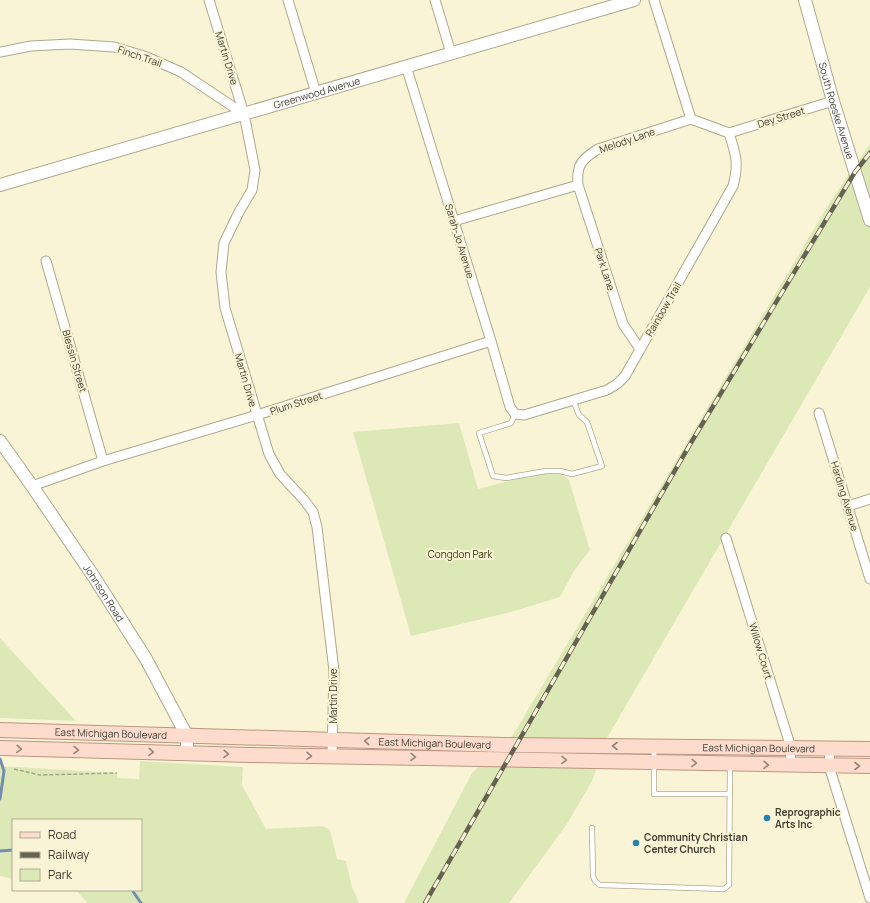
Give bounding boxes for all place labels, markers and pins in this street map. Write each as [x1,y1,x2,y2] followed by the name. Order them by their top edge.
[775,805,841,831] place label: Reprographic Arts Inc
[762,813,772,823] marker: Reprographic Arts Inc
[644,830,748,856] place label: Community Christian Center Church
[631,838,641,848] marker: Community Christian Center Church

